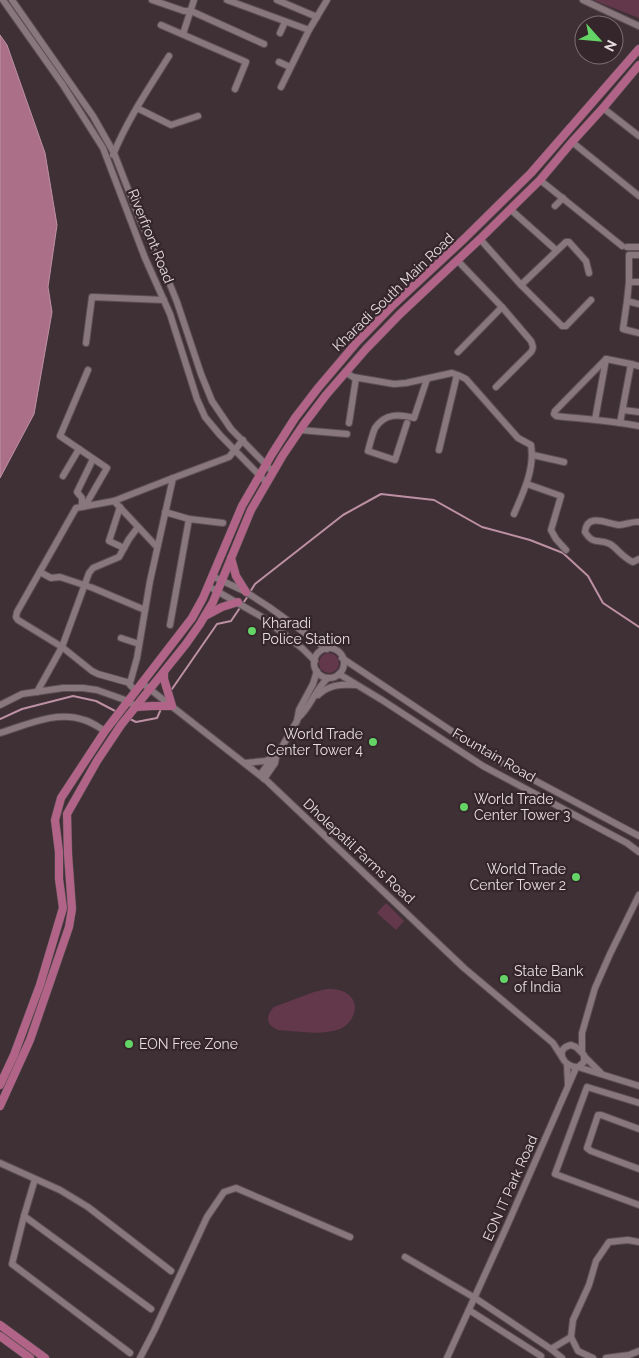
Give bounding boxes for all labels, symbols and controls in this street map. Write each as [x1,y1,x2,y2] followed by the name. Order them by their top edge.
[574,15,624,65] north arrow
[601,38,620,54] text: N
[125,187,177,285] street label: Riverfront Road
[329,230,457,354] street label: Kharadi South Main Road
[262,615,350,647] place label: Kharadi Police Station
[246,625,258,637] marker: Kharadi Police Station
[450,725,538,785] street label: Fountain Road
[266,726,363,758] place label: World Trade Center Tower 4
[367,736,379,748] marker: World Trade Center Tower 4
[474,791,570,823] place label: World Trade Center Tower 3
[300,795,418,907] street label: Dholepatil Farms Road
[458,801,470,813] marker: World Trade Center Tower 3
[470,861,566,893] place label: World Trade Center Tower 2
[570,871,582,883] marker: World Trade Center Tower 2
[514,963,584,995] place label: State Bank of India
[498,973,510,985] marker: State Bank of India
[139,1036,238,1052] place label: EON Free Zone
[123,1038,135,1050] marker: EON Free Zone
[479,1133,541,1243] street label: EON IT Park Road

